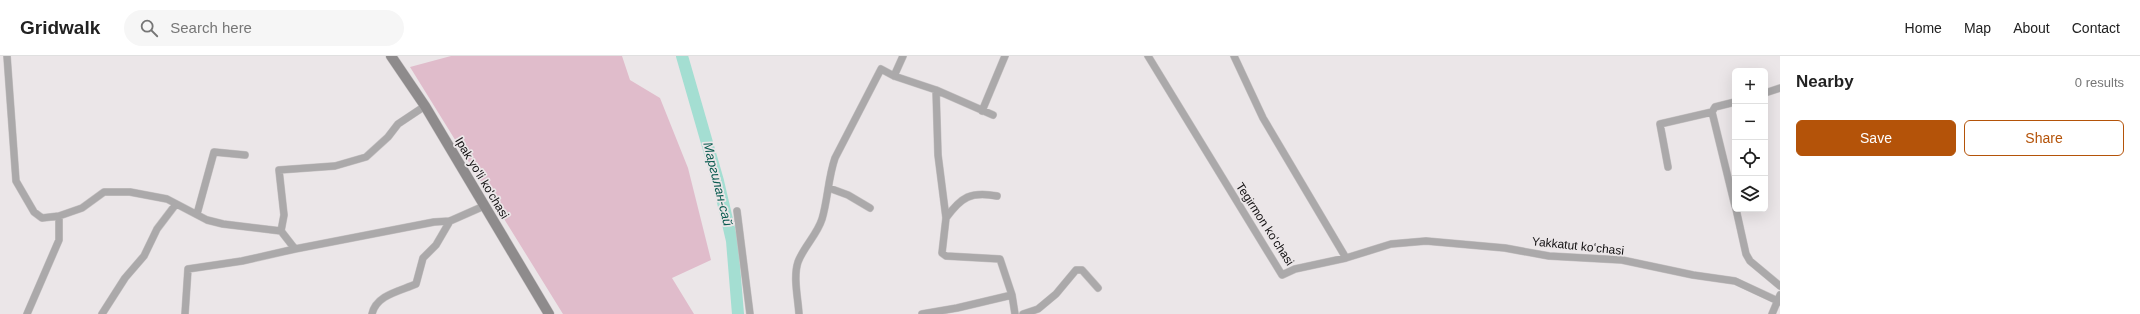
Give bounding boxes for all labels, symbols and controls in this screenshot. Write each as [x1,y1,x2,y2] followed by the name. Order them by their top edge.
[124,10,404,46] search box
[20,17,100,38] text: Gridwalk
[138,17,160,39] icon: search
[170,19,252,36] text: Search here
[1905,20,1942,36] text: Home
[1964,20,1991,36] text: Map
[2013,20,2050,36] text: About
[2072,20,2120,36] text: Contact
[1732,68,1768,212] map controls
[1732,68,1768,104] button: +
[1796,72,1854,91] text: Nearby
[2075,75,2124,90] text: 0 results
[1732,104,1768,140] button: −
[1796,120,1956,156] button: Save
[1964,120,2124,156] button: Share
[452,135,512,221] street label: Ipak yo'li ko'chasi
[700,140,736,228] water label: Маргилан-сай
[1732,140,1768,176] button: locate
[1732,176,1768,212] button: layers
[1233,180,1297,268] street label: Tegirmon koʻchasi
[1531,234,1625,258] street label: Yakkatut koʻchasi

